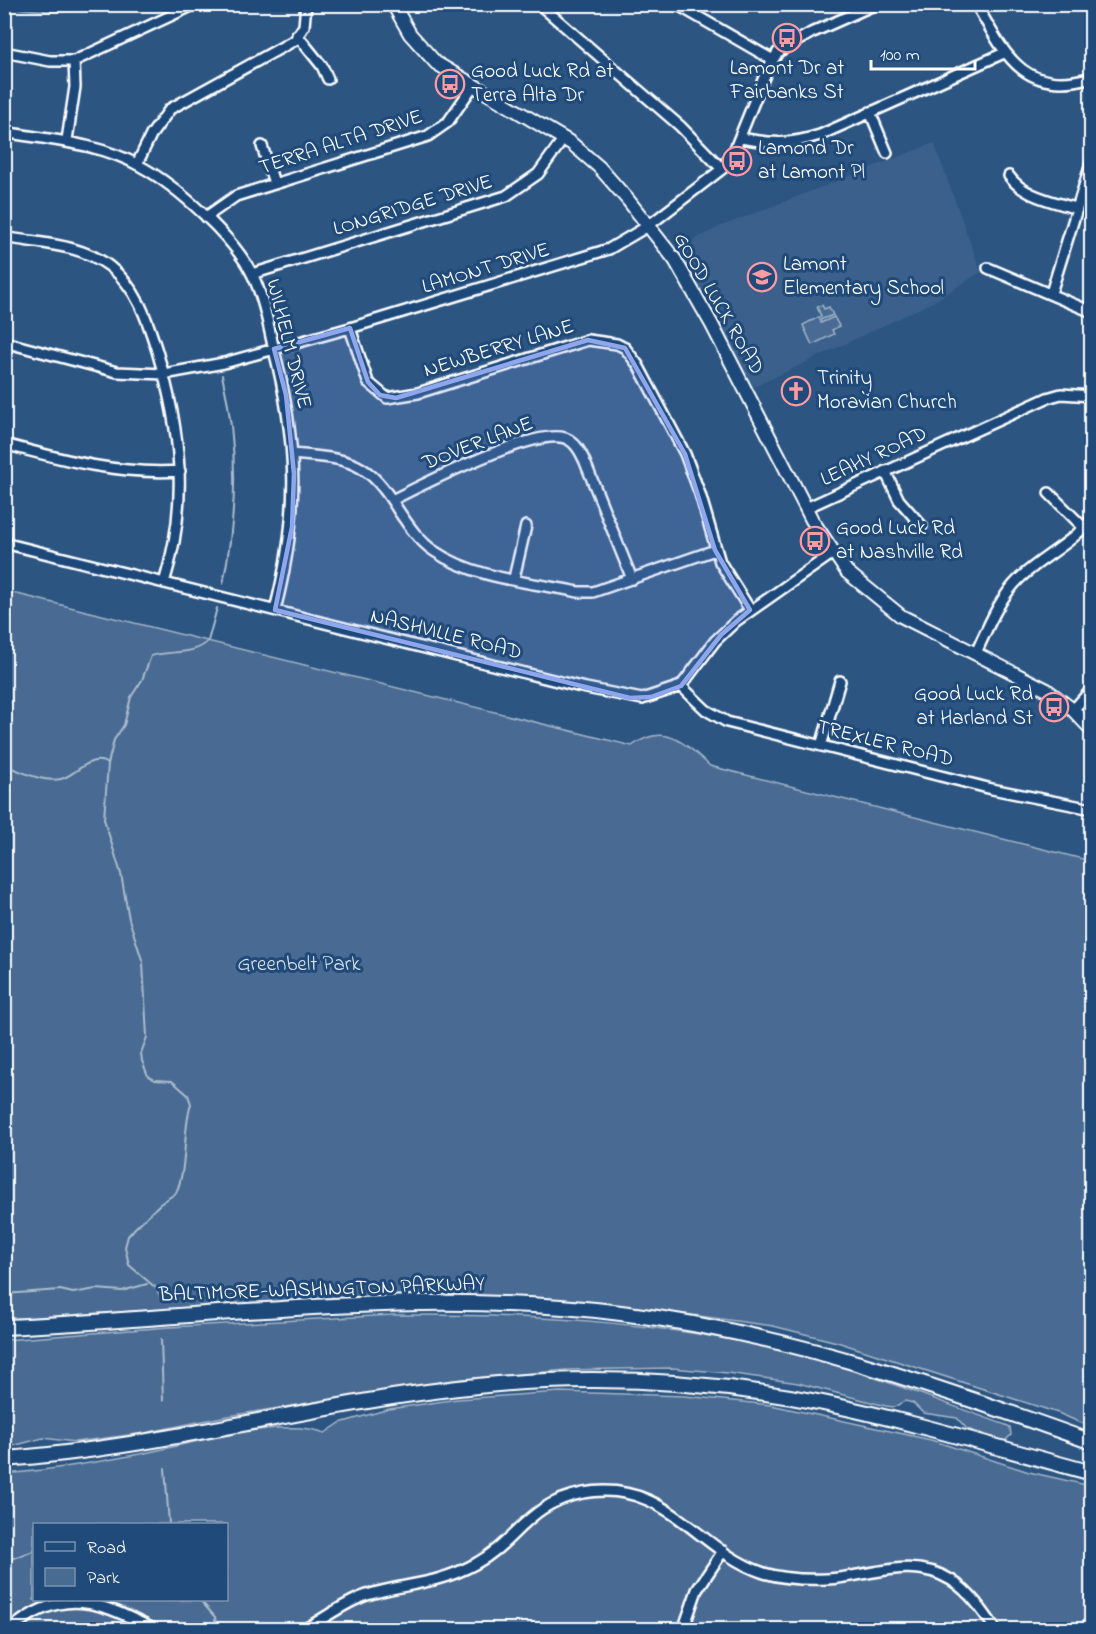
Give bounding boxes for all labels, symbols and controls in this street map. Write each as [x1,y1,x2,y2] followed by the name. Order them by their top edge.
[771,22,803,54] bus stop icon: Lamont Dr at Fairbanks St
[871,33,974,71] scale bar
[880,43,920,69] text: 100 m
[729,54,844,108] place label: Lamont Dr at Fairbanks St
[471,57,614,111] place label: Good Luck Rd at Terra Alta Dr
[434,68,466,100] bus stop icon: Good Luck Rd at Terra Alta Dr
[255,102,427,184] street label: TERRA ALTA DRIVE
[758,134,865,188] place label: Lamond Dr at Lamont Pl
[721,145,753,177] bus stop icon: Lamond Dr at Lamont Pl
[330,167,496,245] street label: LONGRIDGE DRIVE
[665,227,771,381] street label: GOOD LUCK ROAD
[418,235,554,303] street label: LAMONT DRIVE
[783,250,944,306] place label: Lamont Elementary School
[746,261,778,293] school or university icon: Lamont Elementary School
[257,276,319,412] street label: WILHELM DRIVE
[420,312,578,386] street label: NEWBERRY LANE
[817,364,957,418] place label: Trinity Moravian Church
[780,375,812,407] church icon: Trinity Moravian Church
[417,409,538,479] street label: DOVER LANE
[816,419,932,495] street label: LEAHY ROAD
[836,514,963,568] place label: Good Luck Rd at Nashville Rd
[799,525,831,557] bus stop icon: Good Luck Rd at Nashville Rd
[367,602,525,668] street label: NASHVILLE ROAD
[914,680,1033,734] place label: Good Luck Rd at Harland St
[1038,691,1070,723] bus stop icon: Good Luck Rd at Harland St
[814,713,956,775] street label: TREXLER ROAD
[237,950,361,980] park label: Greenbelt Park
[157,1269,486,1311] street label: BALTIMORE-WASHINGTON PARKWAY
[33,1523,228,1601] legend
[87,1536,126,1562] text: Road
[87,1566,120,1592] text: Park

